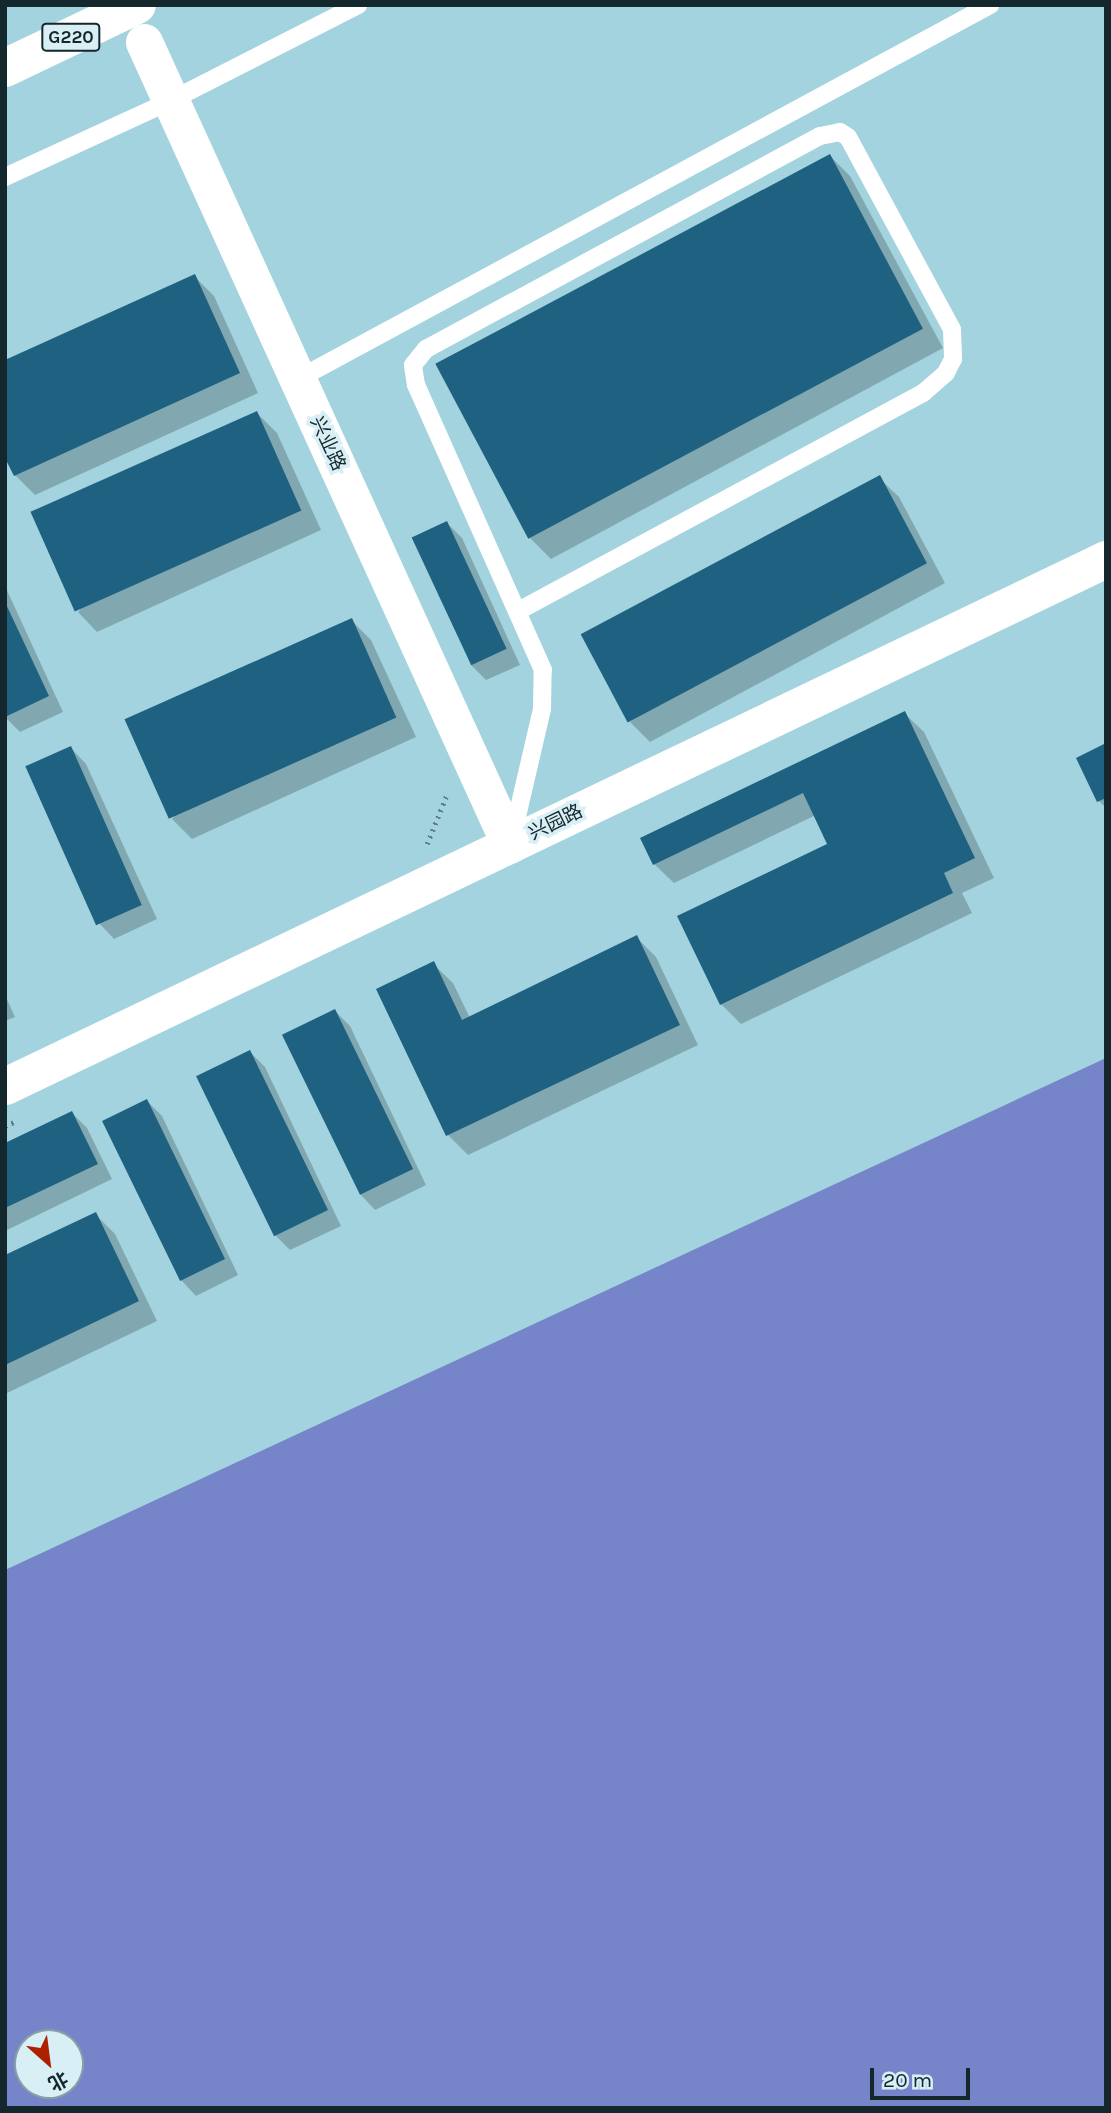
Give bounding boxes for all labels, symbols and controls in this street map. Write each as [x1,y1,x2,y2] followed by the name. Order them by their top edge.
[41,22,101,52] road number: G220
[305,413,349,475] street label: 兴业路
[525,800,587,846] street label: 兴园路
[14,2029,84,2099] north arrow
[873,2054,973,2098] scale bar
[44,2067,71,2095] text: 北
[883,2068,932,2092] text: 20 m

